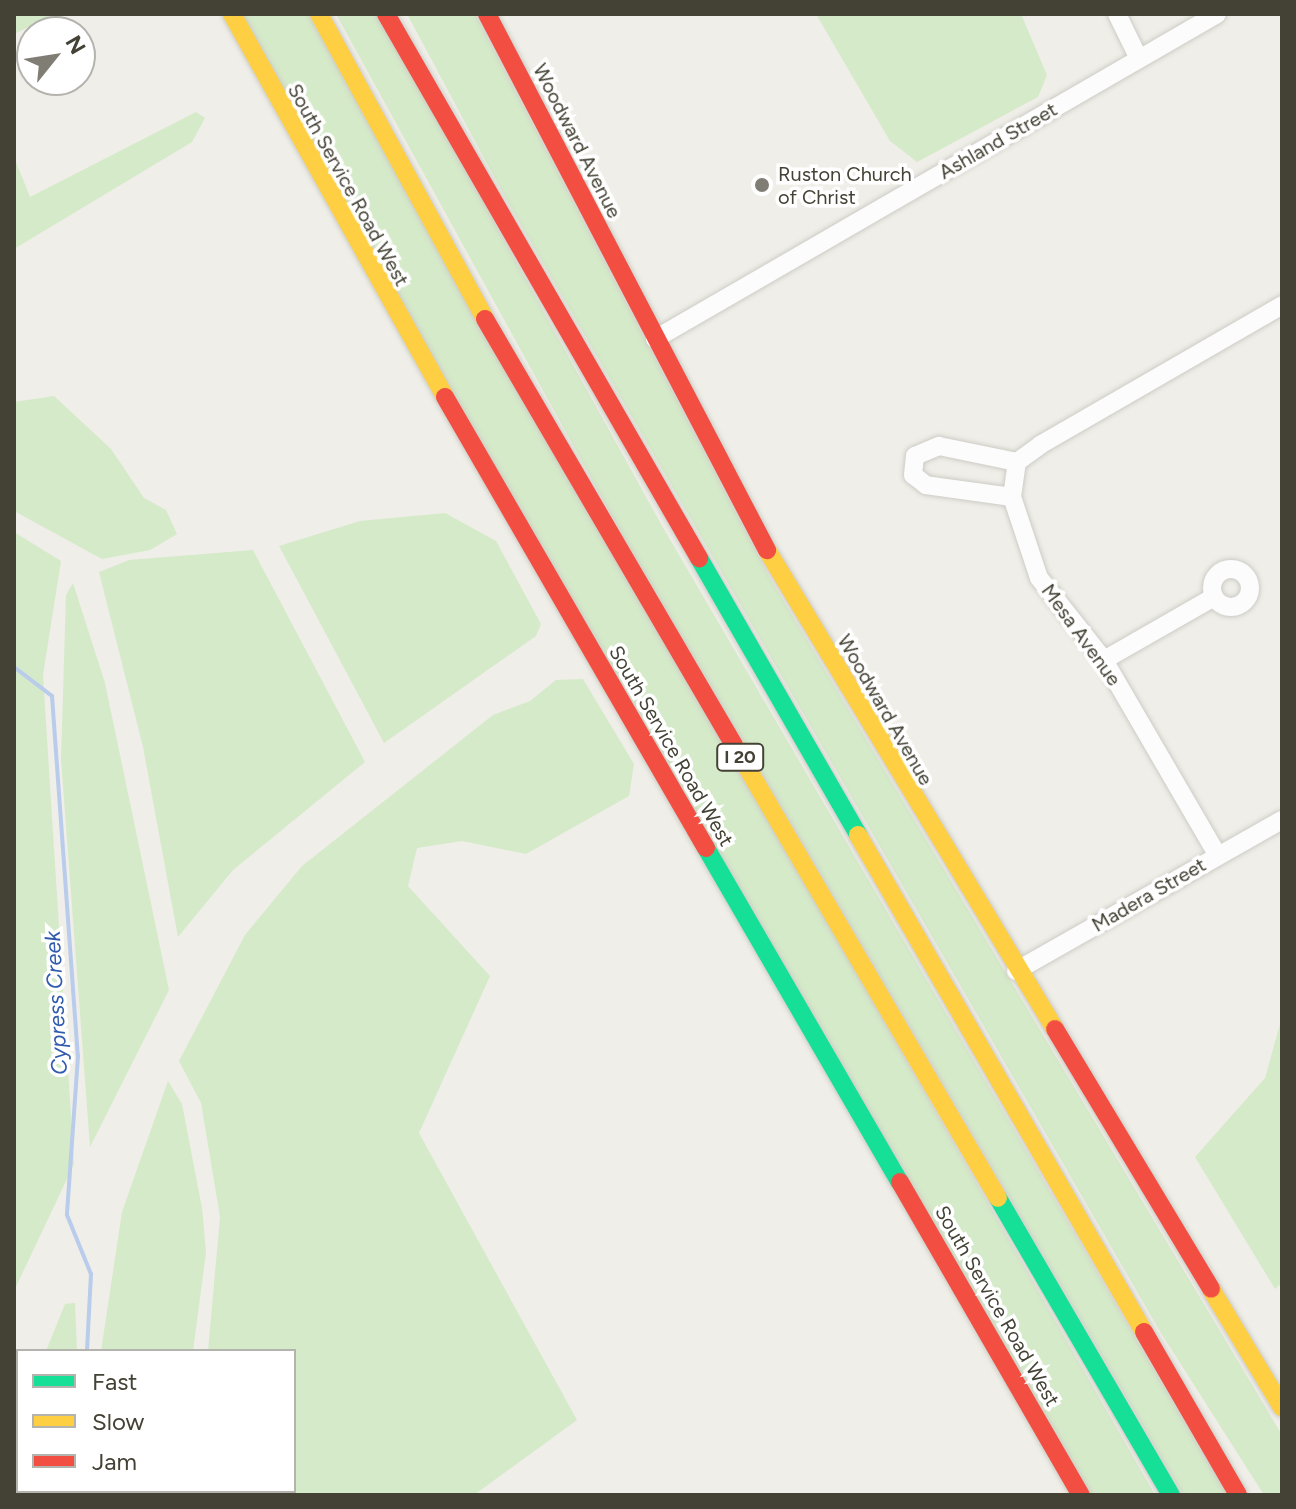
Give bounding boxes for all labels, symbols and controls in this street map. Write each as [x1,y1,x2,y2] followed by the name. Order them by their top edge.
[16,16,96,96] north arrow
[60,31,91,59] text: N
[528,60,626,222] street label: Woodward Avenue
[282,80,414,290] street label: South Service Road West
[935,97,1061,185] street label: Ashland Street
[778,162,912,209] place label: Ruston Church of Christ
[753,176,771,194] marker: Ruston Church of Christ
[1036,579,1126,691] street label: Mesa Avenue
[832,630,938,790] street label: Woodward Avenue
[604,641,738,851] street label: South Service Road West
[716,743,764,771] road number: I 20
[1088,853,1210,937] street label: Madera Street
[39,930,73,1076] water label: Cypress Creek
[930,1201,1064,1411] street label: South Service Road West
[16,1349,296,1493] legend
[92,1367,137,1396] text: Fast
[92,1407,144,1436] text: Slow
[92,1447,137,1476] text: Jam

